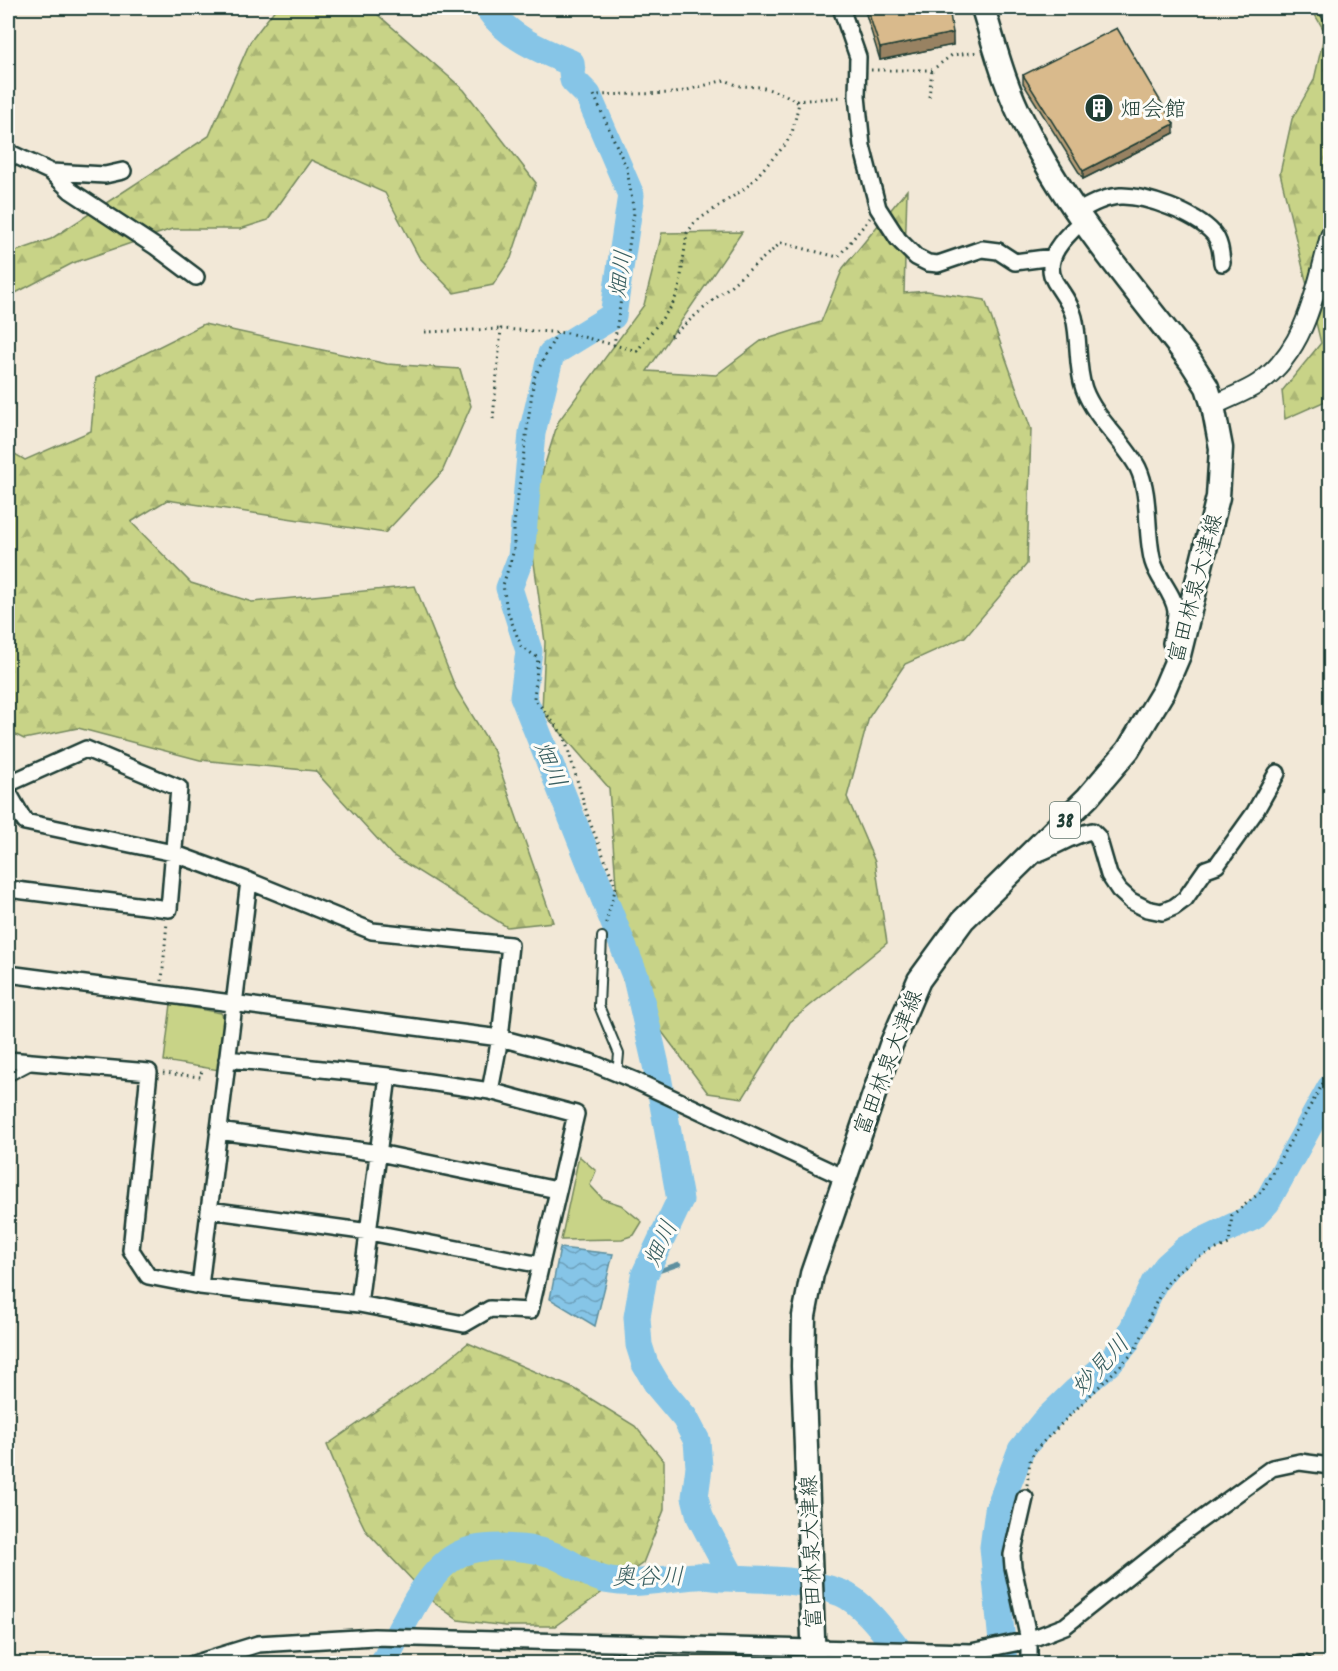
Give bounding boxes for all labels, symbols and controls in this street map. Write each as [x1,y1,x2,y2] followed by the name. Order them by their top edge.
[1083,92,1115,124] building icon: 畑会館
[1120,96,1186,127] place label: 畑会館
[603,248,643,301] water label: 畑川
[1162,511,1232,667] street label: 富田林泉大津線
[523,737,573,794] water label: 畑川
[1050,802,1080,838] road number: 38
[848,986,932,1141] street label: 富田林泉大津線
[637,1215,688,1273] water label: 畑川
[1065,1329,1139,1405] water label: 妙見川
[795,1474,832,1629] street label: 富田林泉大津線
[612,1562,684,1596] water label: 奥谷川

